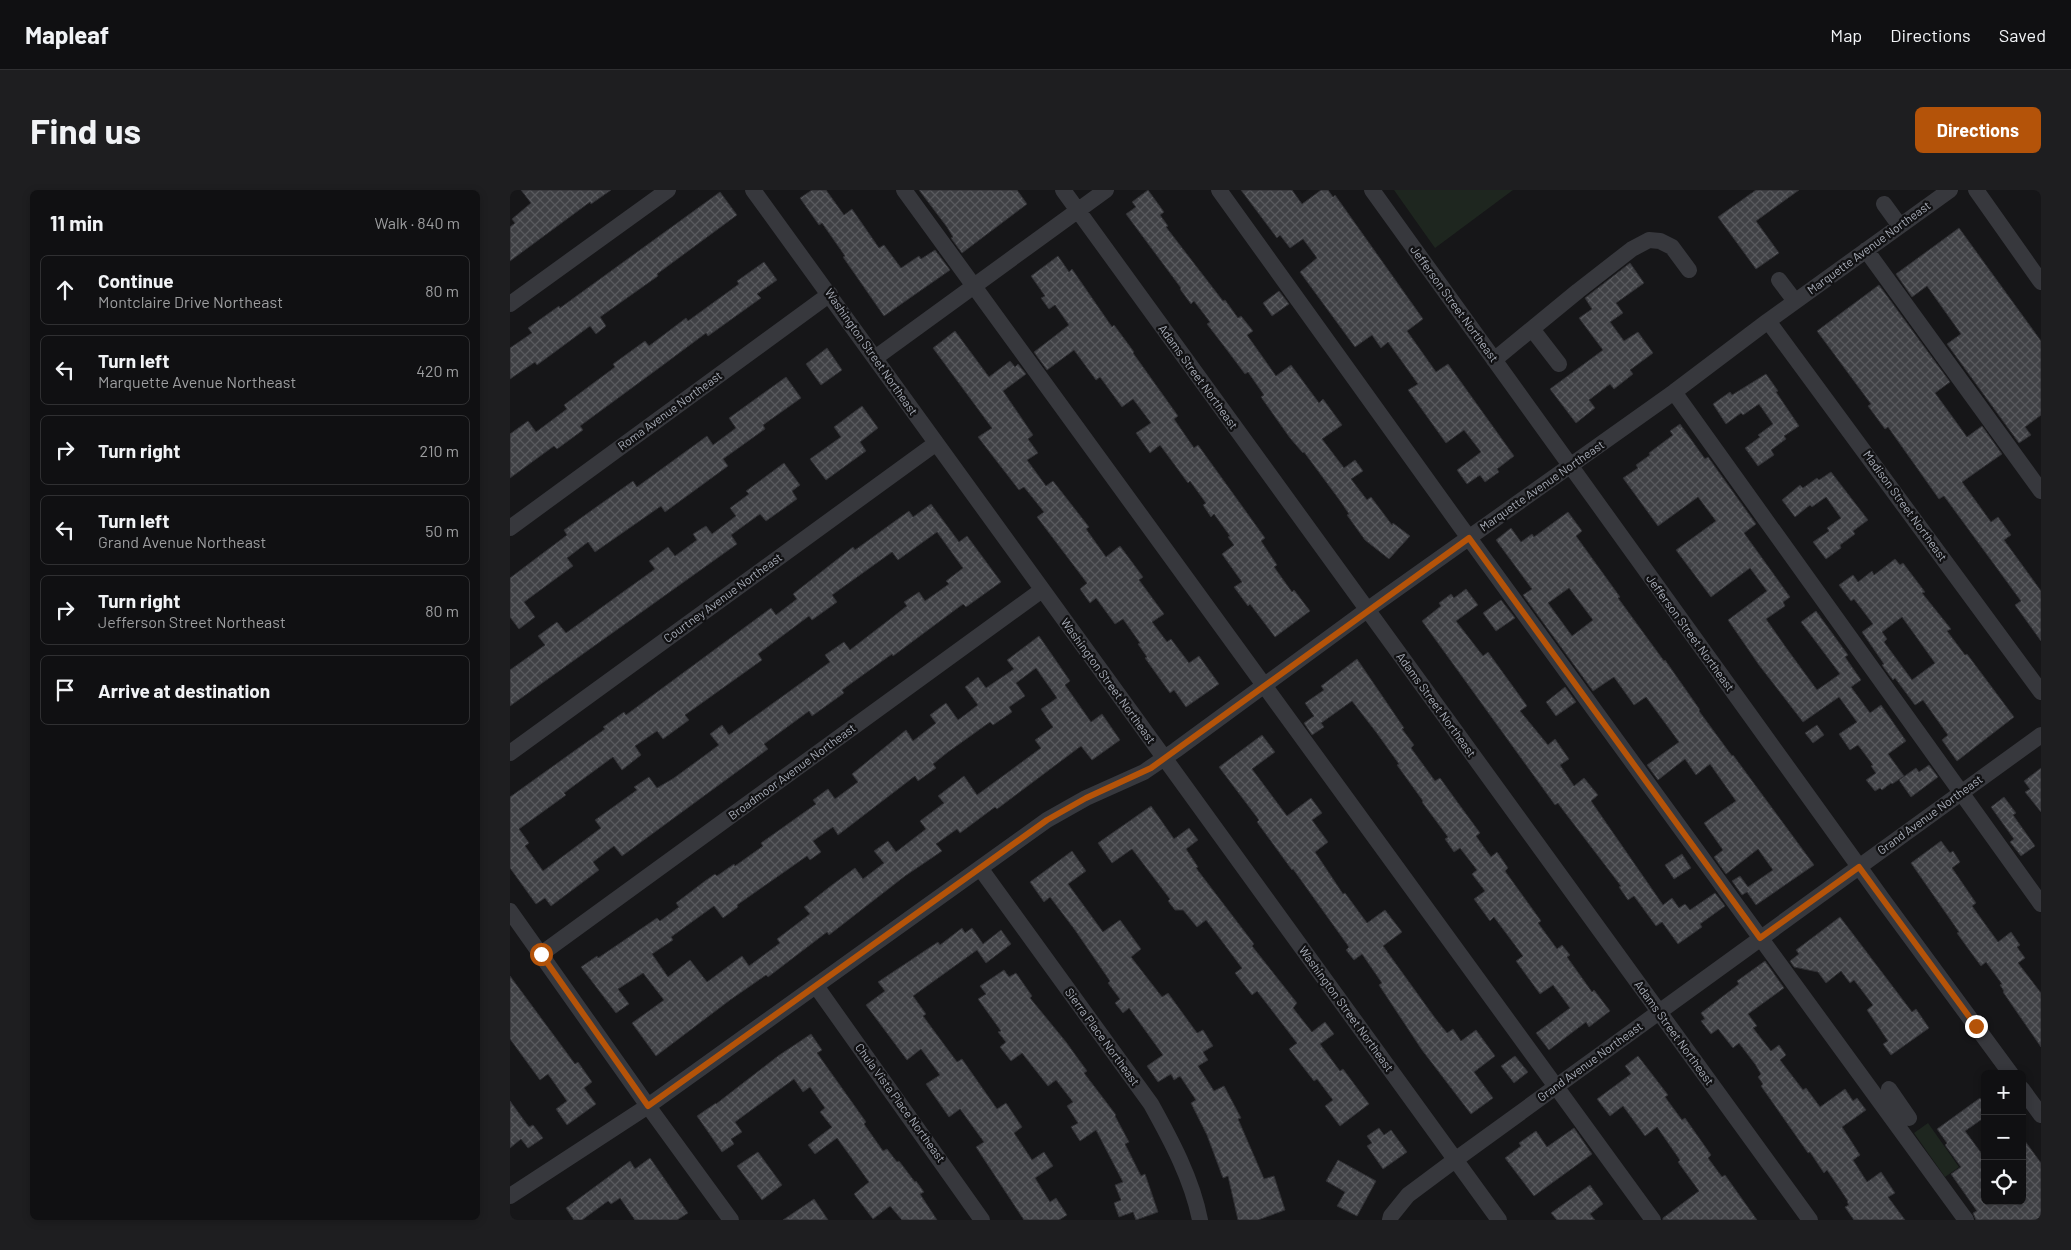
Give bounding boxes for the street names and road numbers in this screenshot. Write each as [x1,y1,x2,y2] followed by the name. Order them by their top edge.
[1804,198,1933,297] street label: Marquette Avenue Northeast
[1408,242,1502,364] street label: Jefferson Street Northeast
[823,285,921,418] street label: Washington Street Northeast
[1156,321,1241,431] street label: Adams Street Northeast
[615,368,724,453] street label: Roma Avenue Northeast
[1476,437,1606,534] street label: Marquette Avenue Northeast
[1861,447,1951,563] street label: Madison Street Northeast
[661,550,784,645] street label: Courtney Avenue Northeast
[1644,571,1738,693] street label: Jefferson Street Northeast
[1059,615,1159,746] street label: Washington Street Northeast
[1394,649,1479,759] street label: Adams Street Northeast
[725,720,858,822] street label: Broadmoor Avenue Northeast
[1874,771,1985,857] street label: Grand Avenue Northeast
[1297,943,1397,1074] street label: Washington Street Northeast
[1632,977,1717,1087] street label: Adams Street Northeast
[1063,985,1143,1088] street label: Sierra Place Northeast
[1534,1018,1645,1104] street label: Grand Avenue Northeast
[853,1040,949,1165] street label: Chula Vista Place Northeast

